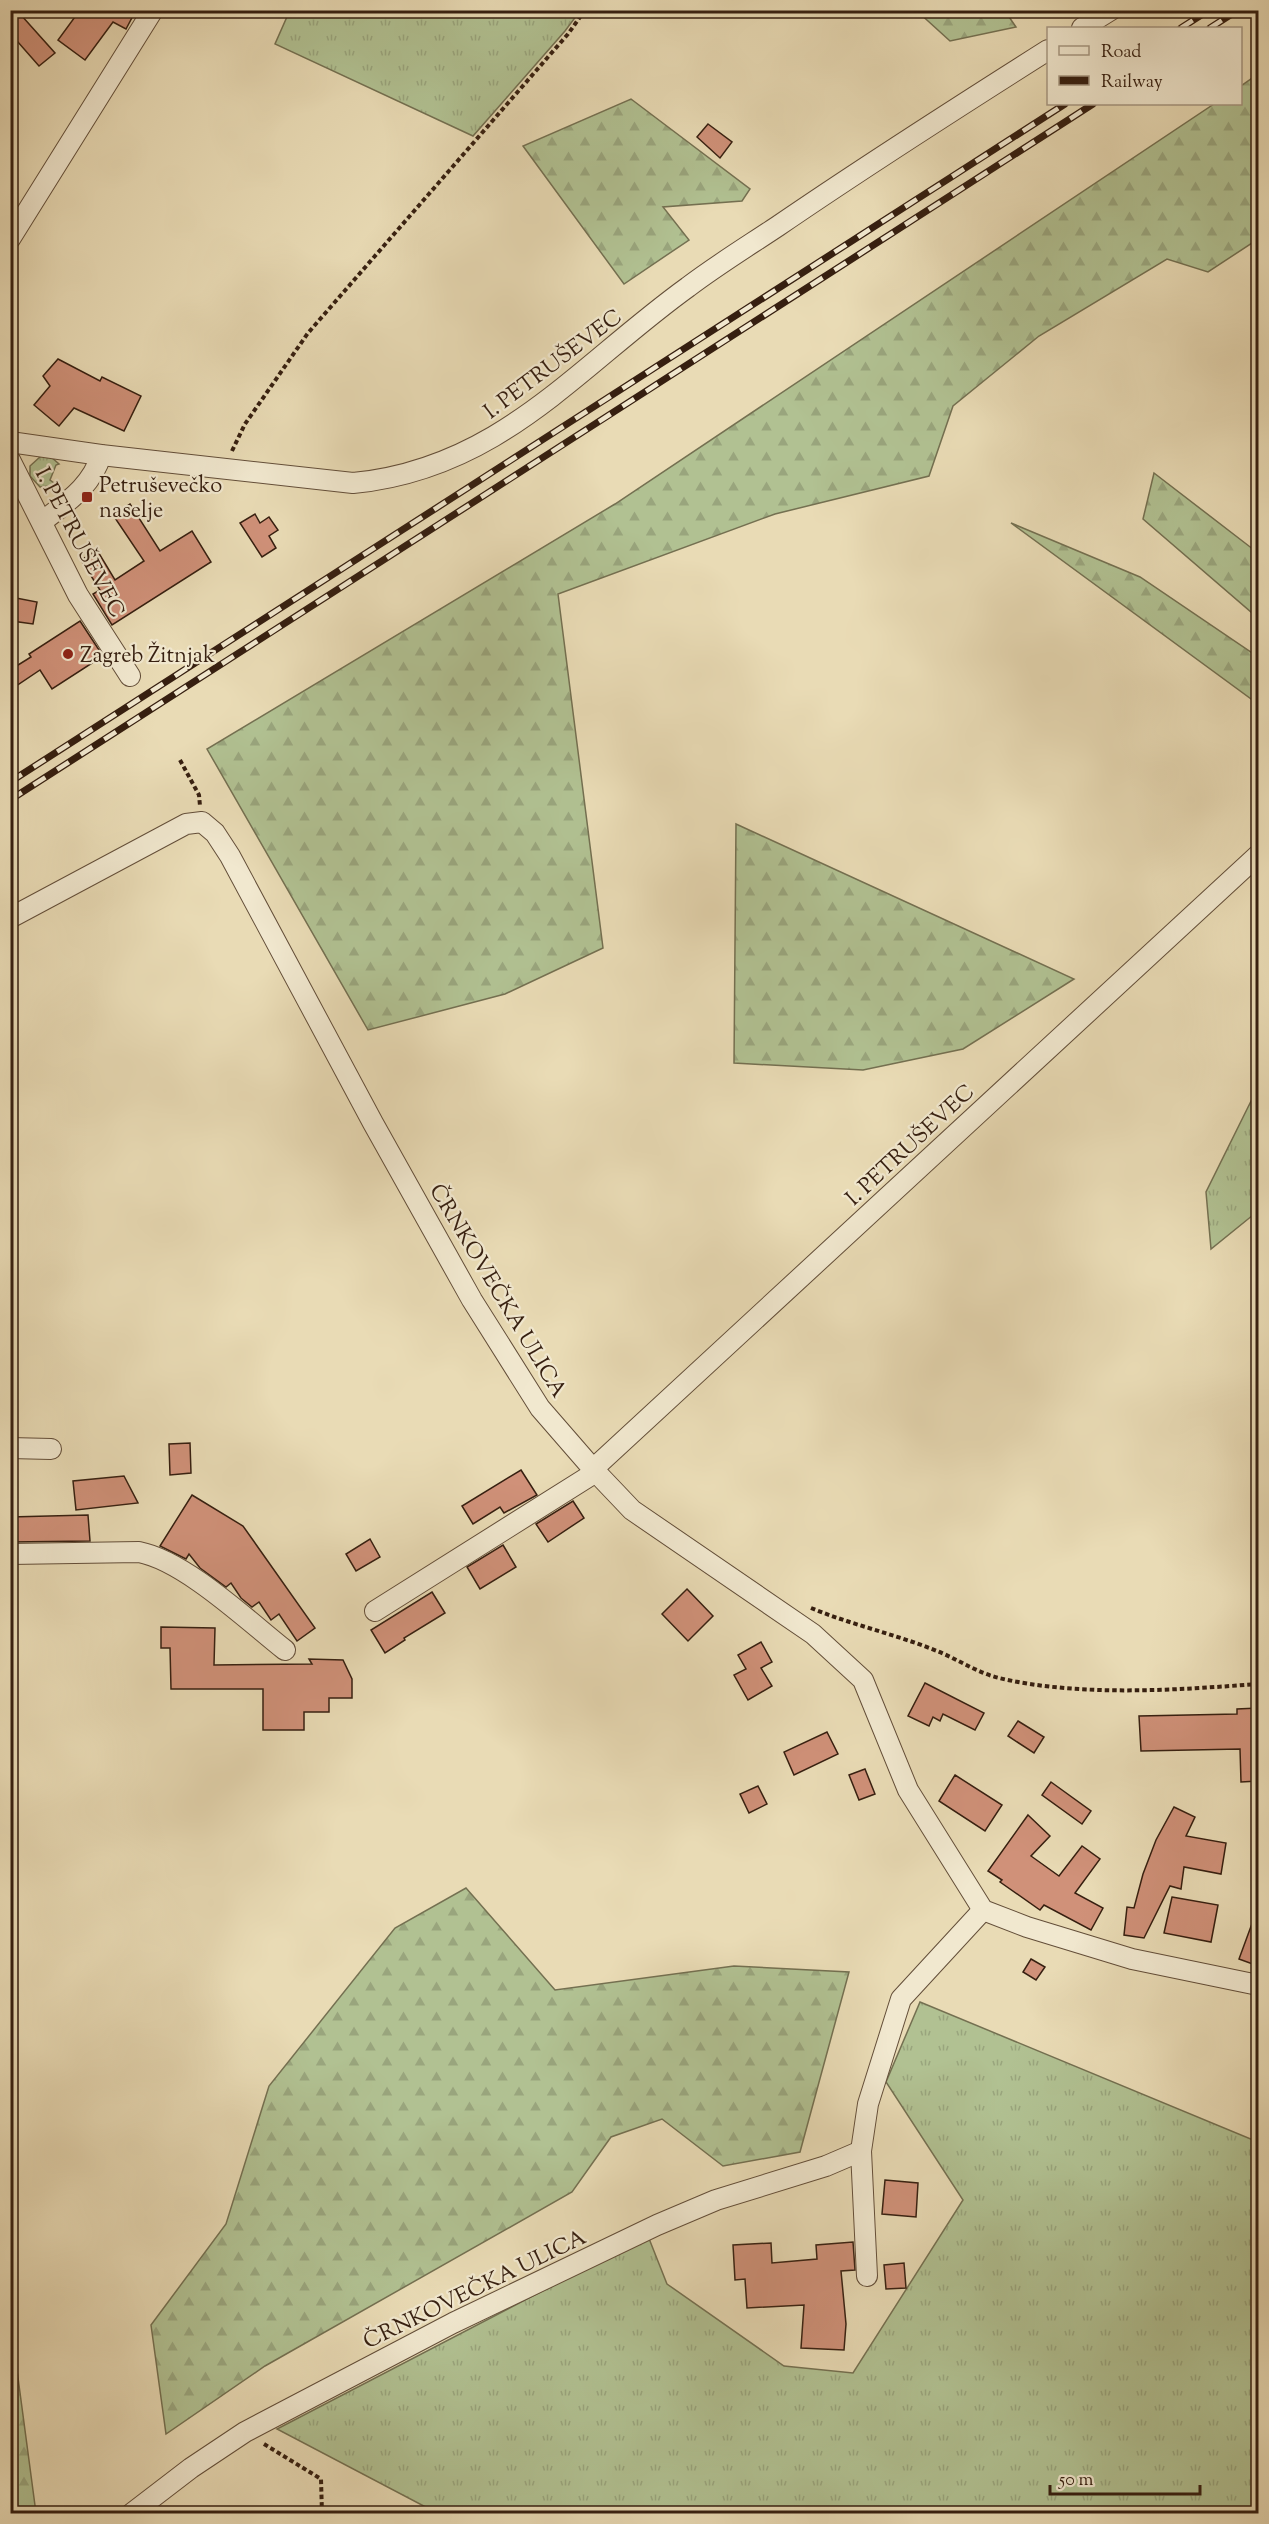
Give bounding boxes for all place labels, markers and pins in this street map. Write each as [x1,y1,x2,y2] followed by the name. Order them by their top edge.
[99,471,222,528] place label: Petruševečko naselje
[80,490,94,504] marker: Petruševečko naselje
[80,641,215,673] place label: Zagreb Žitnjak
[61,647,75,661] marker: Zagreb Žitnjak

